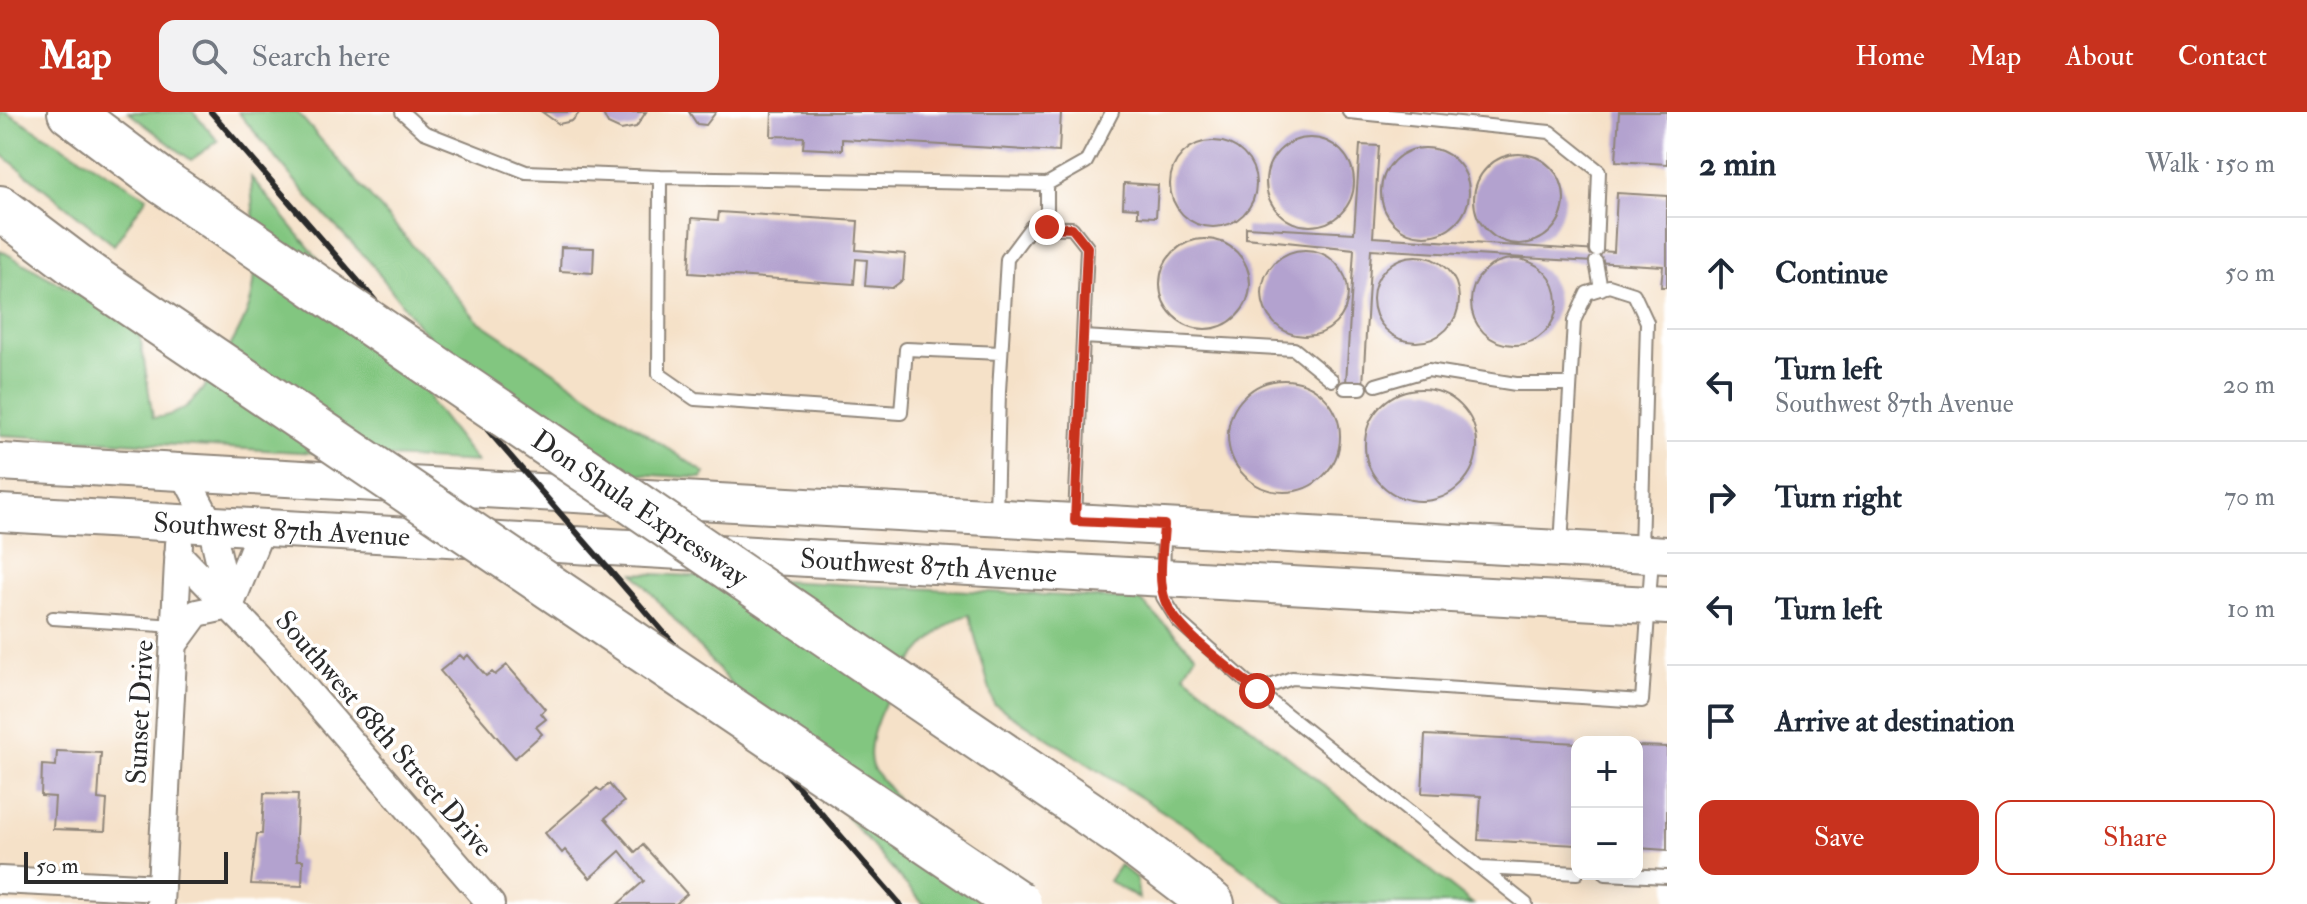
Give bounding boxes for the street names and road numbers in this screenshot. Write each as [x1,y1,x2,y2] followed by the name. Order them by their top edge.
[525,423,755,595] street label: Don Shula Expressway
[152,506,411,555] street label: Southwest 87th Avenue
[799,542,1058,591] street label: Southwest 87th Avenue
[267,604,500,864] street label: Southwest 68th Street Drive
[119,639,162,785] street label: Sunset Drive

